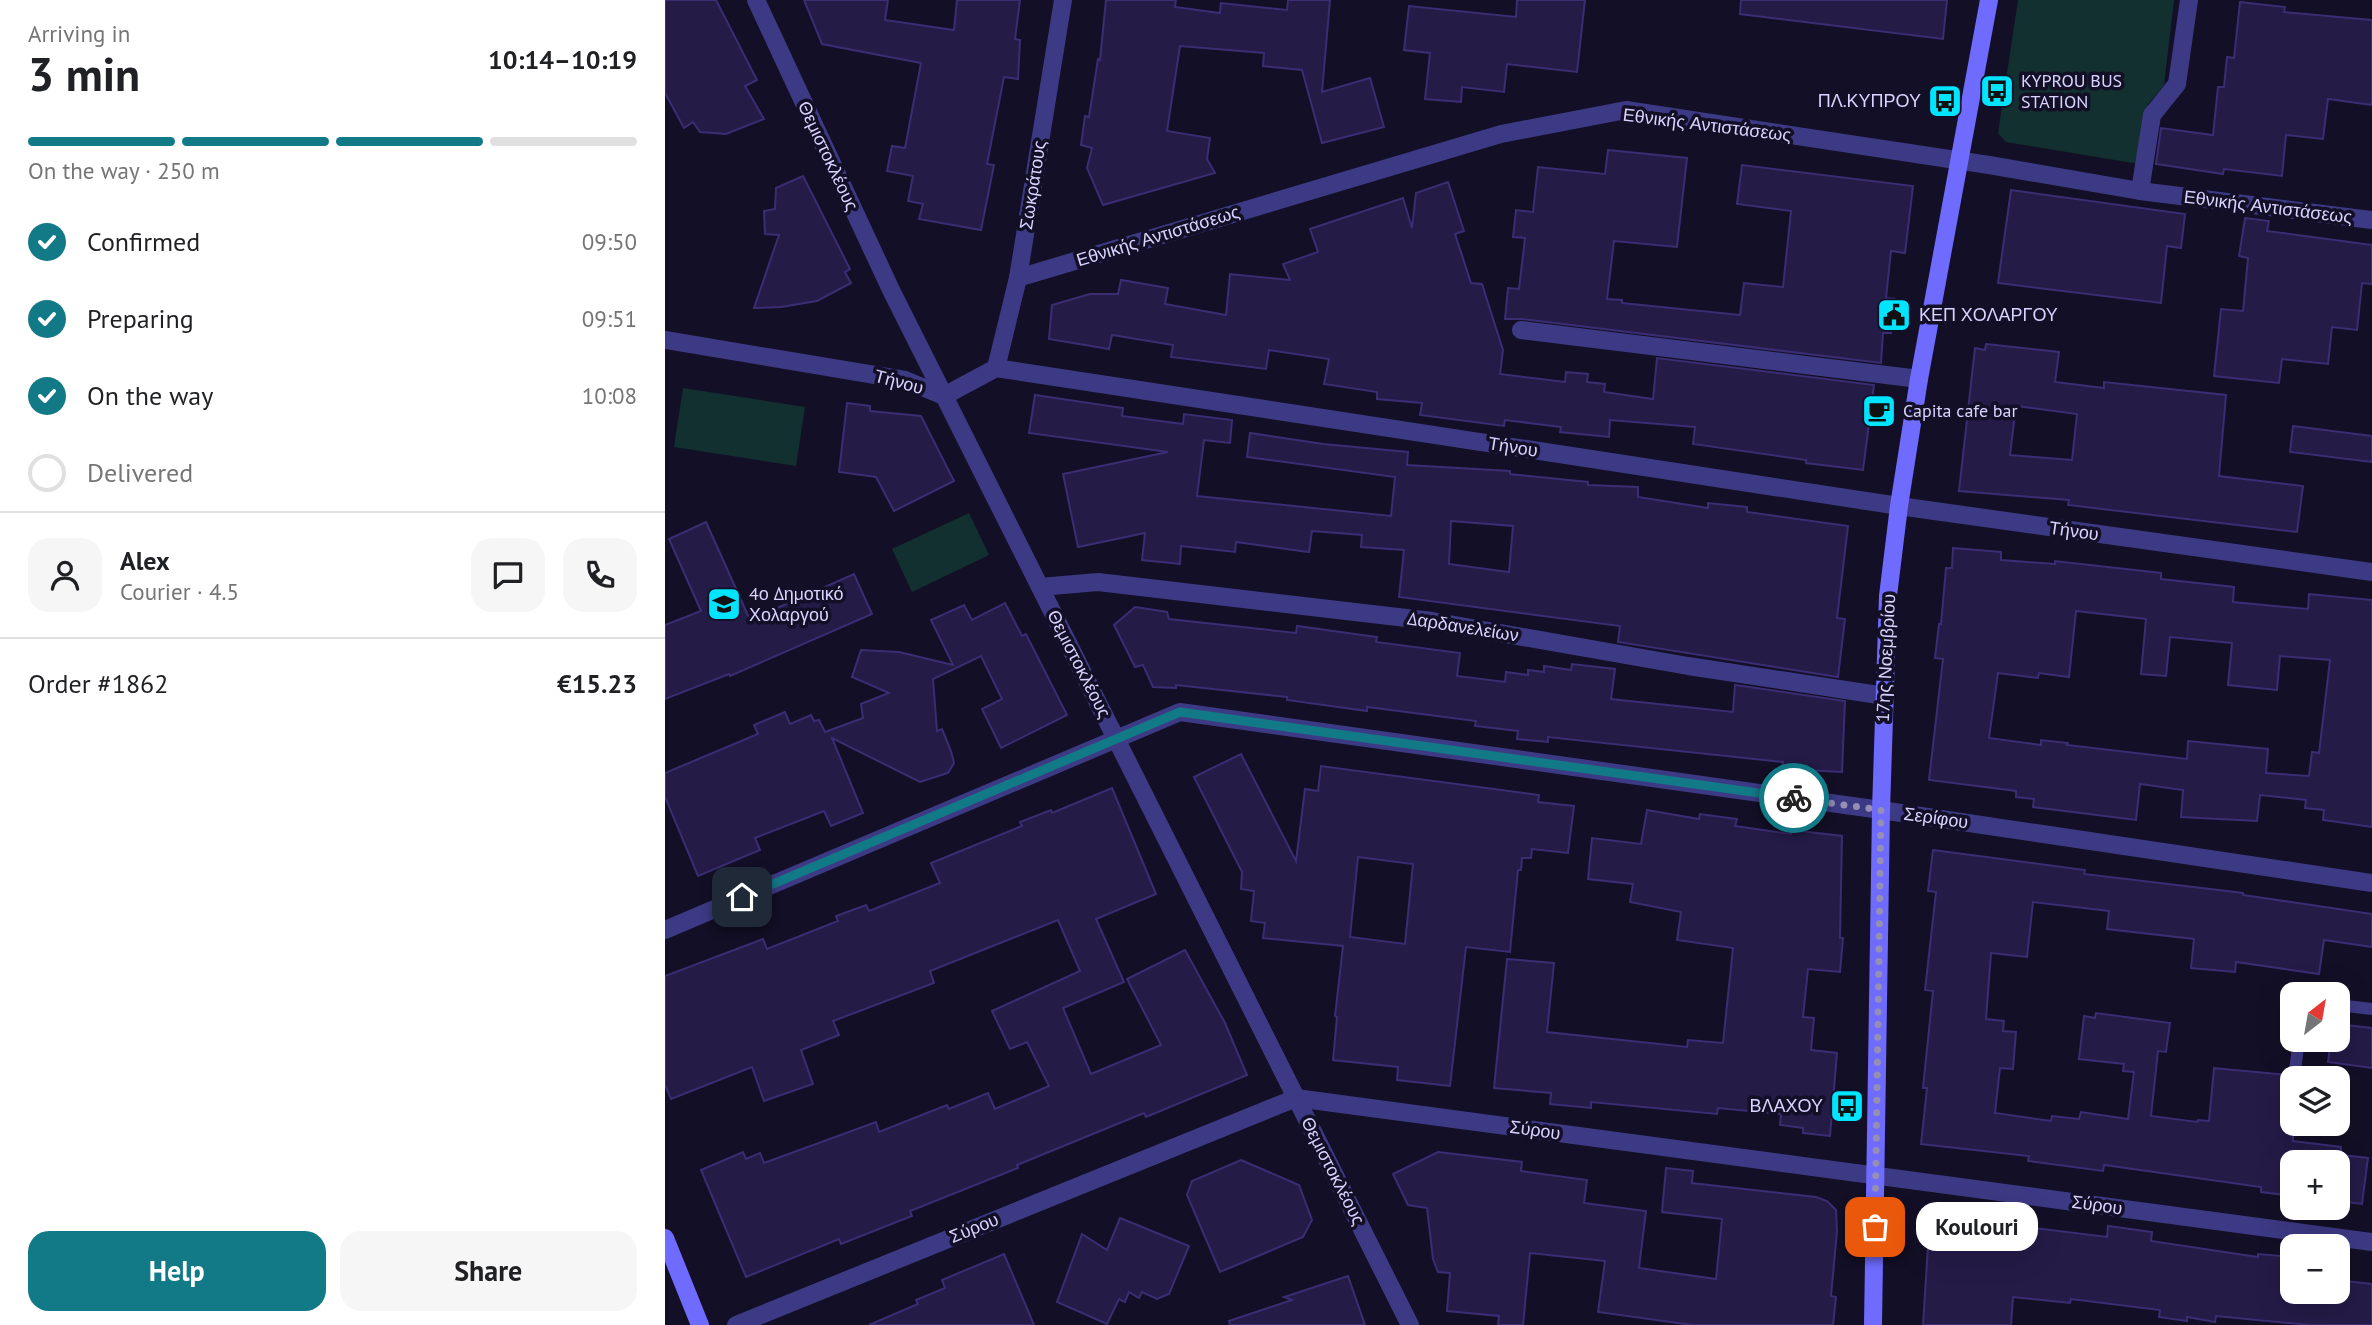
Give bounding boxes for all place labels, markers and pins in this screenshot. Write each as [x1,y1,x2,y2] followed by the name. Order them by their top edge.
[2021,69,2122,113] place label: KYPROU BUS STATION
[1978,72,2016,110] bus stop icon: KYPROU BUS STATION
[1926,82,1964,120] bus stop icon: ΠΛ.ΚΥΠΡΟΥ
[1818,89,1921,112] place label: ΠΛ.ΚΥΠΡΟΥ
[1875,296,1913,334] public building icon: ΚΕΠ ΧΟΛΑΡΓΟΥ
[1919,303,2058,326] place label: ΚΕΠ ΧΟΛΑΡΓΟΥ
[1860,392,1898,430] cafe icon: Capita cafe bar
[1903,399,2018,422] place label: Capita cafe bar
[749,582,843,626] place label: 4ο Δημοτικό Χολαργού
[705,585,743,623] school or university icon: 4ο Δημοτικό Χολαργού
[712,867,772,927] pin
[1828,1087,1866,1125] bus stop icon: ΒΛΑΧΟΥ
[1750,1094,1823,1117] place label: ΒΛΑΧΟΥ
[1845,1197,1905,1257] pin
[1917,1202,2039,1252] callout: Koulouri

